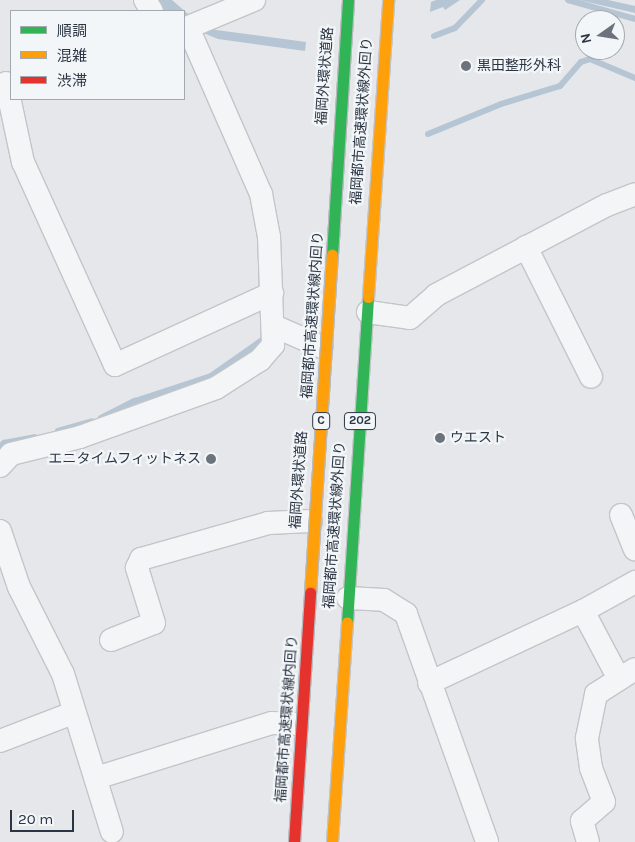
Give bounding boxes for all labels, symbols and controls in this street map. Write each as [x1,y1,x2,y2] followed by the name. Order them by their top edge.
[10,10,185,100] legend
[575,10,625,60] north arrow
[57,22,87,40] text: 順調
[313,27,337,125] street label: 福岡外環状道路
[576,31,595,45] text: N
[348,37,376,205] street label: 福岡都市高速環状線外回り
[57,47,87,65] text: 混雑
[477,58,561,74] place label: 黒田整形外科
[459,59,473,73] marker: 黒田整形外科
[57,72,87,90] text: 渋滞
[299,231,327,399] street label: 福岡都市高速環状線内回り
[311,412,331,431] road number: C
[344,412,376,431] road number: 202
[450,430,506,446] place label: ウエスト
[287,431,311,529] street label: 福岡外環状道路
[434,432,446,444] marker: ウエスト
[321,441,349,609] street label: 福岡都市高速環状線外回り
[47,451,201,467] place label: エニタイムフィットネス
[205,453,217,465] marker: エニタイムフィットネス
[273,635,301,803] street label: 福岡都市高速環状線内回り
[12,800,76,832] scale bar
[18,810,53,828] text: 20 m

